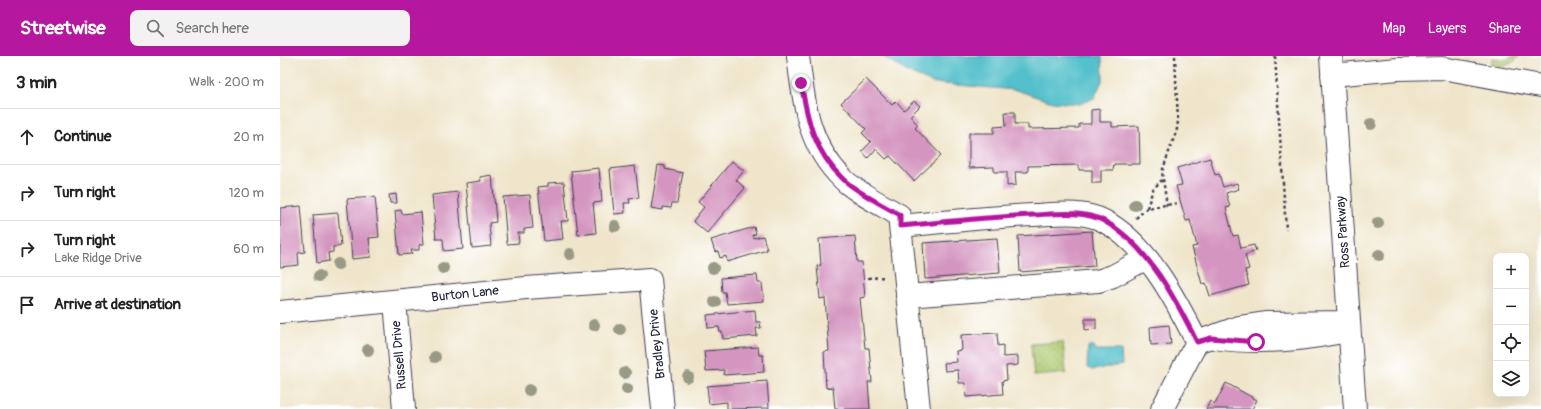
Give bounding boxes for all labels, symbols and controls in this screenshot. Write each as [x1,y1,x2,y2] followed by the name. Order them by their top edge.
[130,10,410,46] search box
[20,16,106,40] text: Streetwise
[144,17,166,39] icon: search
[176,19,249,38] text: Search here
[1383,20,1406,37] text: Map
[1428,20,1466,37] text: Layers
[1488,20,1521,37] text: Share
[16,72,57,93] text: 3 min
[189,74,264,90] text: Walk · 200 m
[792,74,810,92] route end
[16,126,38,148] icon: ahead
[54,127,112,146] text: Continue
[233,129,264,145] text: 20 m
[16,182,38,204] icon: right
[54,183,115,202] text: Turn right
[228,185,264,201] text: 120 m
[1332,195,1353,269] street label: Ross Parkway
[54,231,115,250] text: Turn right
[16,238,38,260] icon: right
[233,241,264,257] text: 60 m
[54,250,142,266] text: Lake Ridge Drive
[1493,253,1529,397] map controls
[1493,253,1529,289] button: +
[431,282,500,305] street label: Burton Lane
[1493,289,1529,325] button: −
[16,294,38,316] icon: arrive
[54,295,181,314] text: Arrive at destination
[645,308,669,380] street label: Bradley Drive
[388,319,410,390] street label: Russell Drive
[1493,325,1529,361] button: locate
[1247,333,1265,351] route start
[1493,361,1529,397] button: layers

